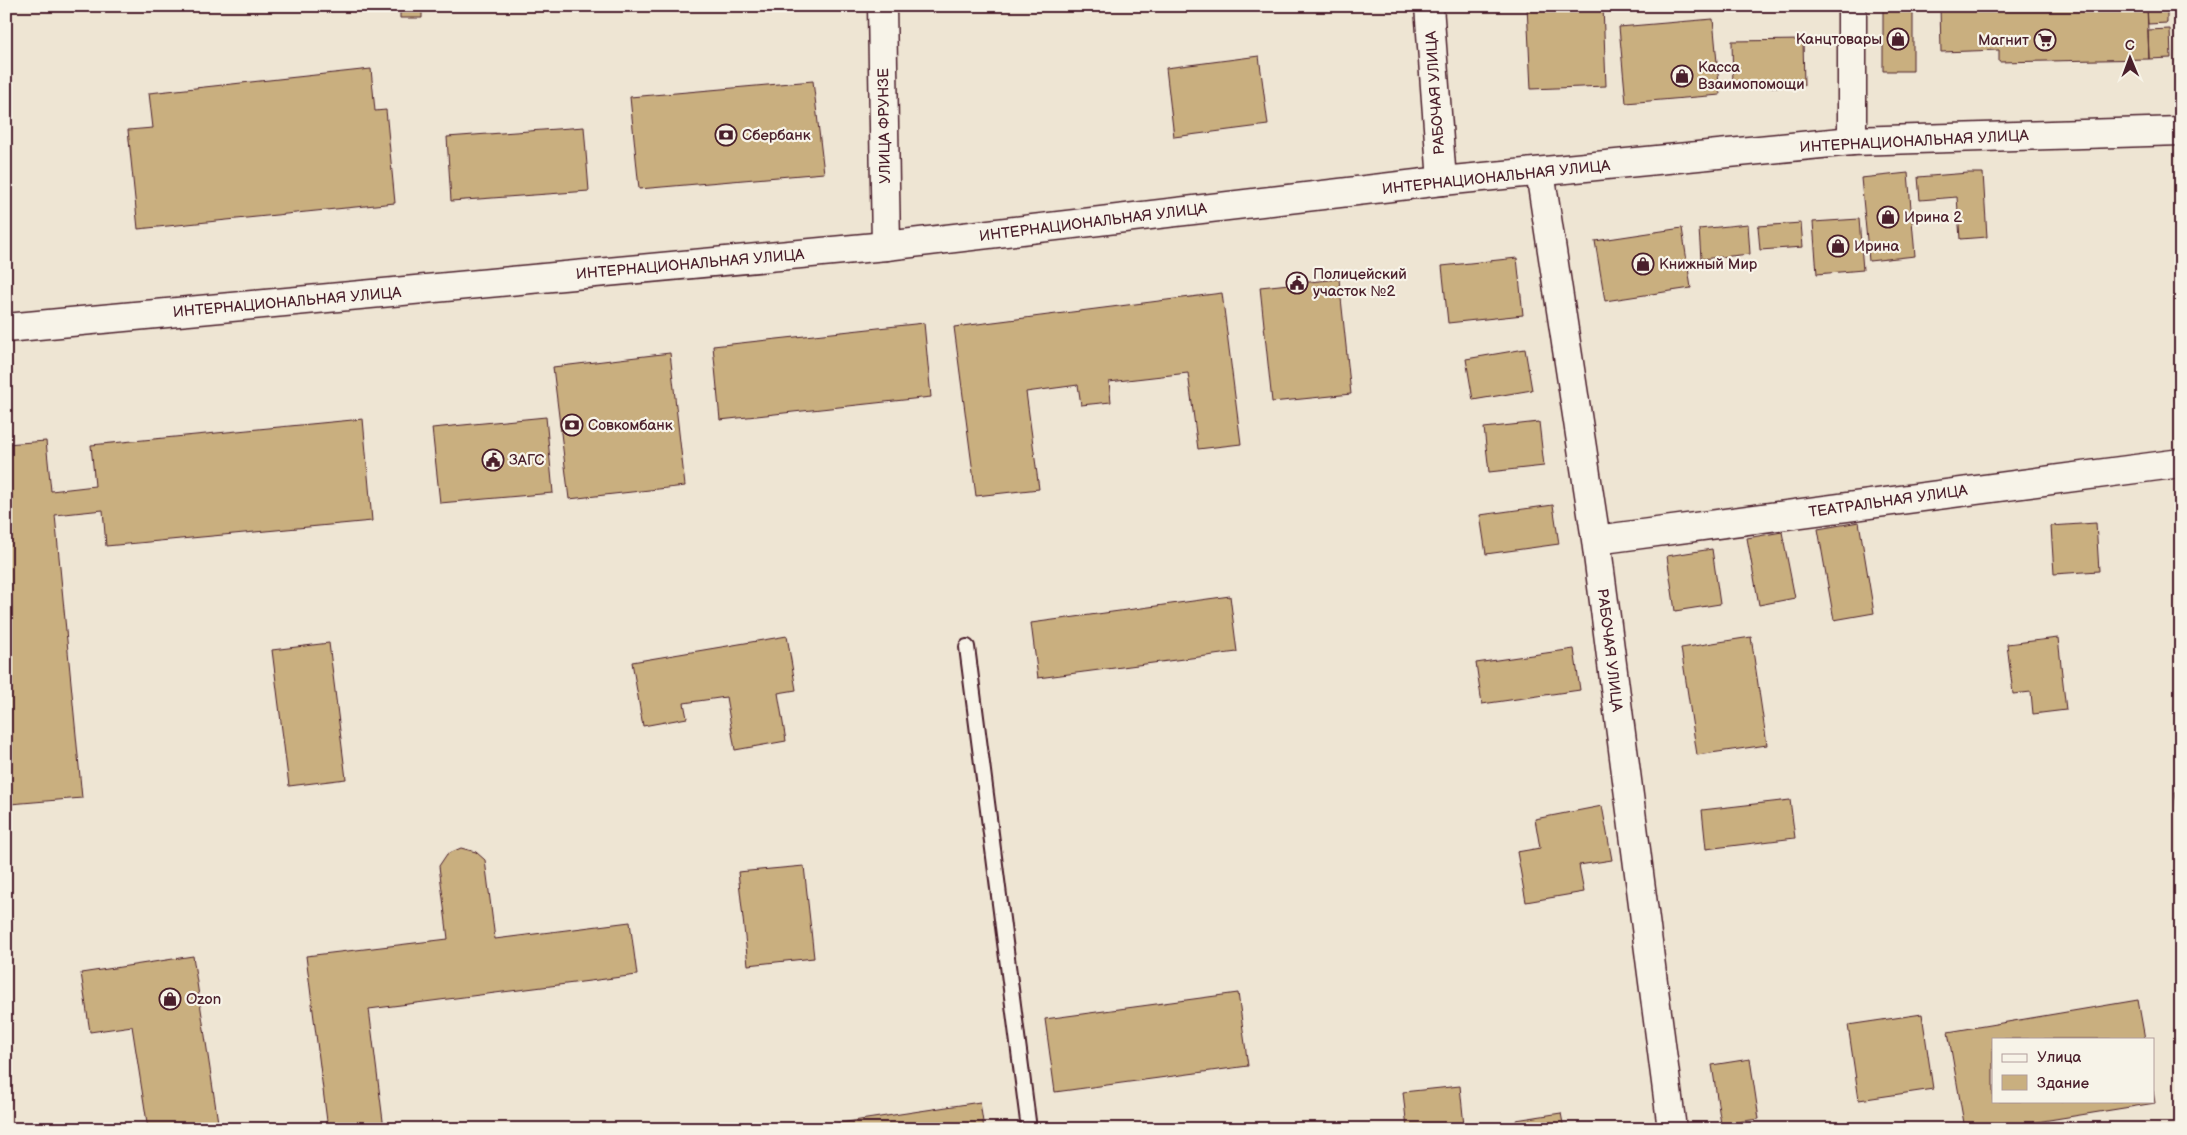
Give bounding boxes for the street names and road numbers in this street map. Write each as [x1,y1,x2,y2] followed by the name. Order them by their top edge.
[1422,30,1449,156] street label: РАБОЧАЯ УЛИЦА
[874,68,895,184] street label: УЛИЦА ФРУНЗЕ
[1799,126,2030,157] street label: ИНТЕРНАЦИОНАЛЬНАЯ УЛИЦА
[1381,156,1612,199] street label: ИНТЕРНАЦИОНАЛЬНАЯ УЛИЦА
[978,199,1209,246] street label: ИНТЕРНАЦИОНАЛЬНАЯ УЛИЦА
[575,245,806,284] street label: ИНТЕРНАЦИОНАЛЬНАЯ УЛИЦА
[172,283,403,322] street label: ИНТЕРНАЦИОНАЛЬНАЯ УЛИЦА
[1807,481,1970,522] street label: ТЕАТРАЛЬНАЯ УЛИЦА
[1593,587,1627,714] street label: РАБОЧАЯ УЛИЦА

